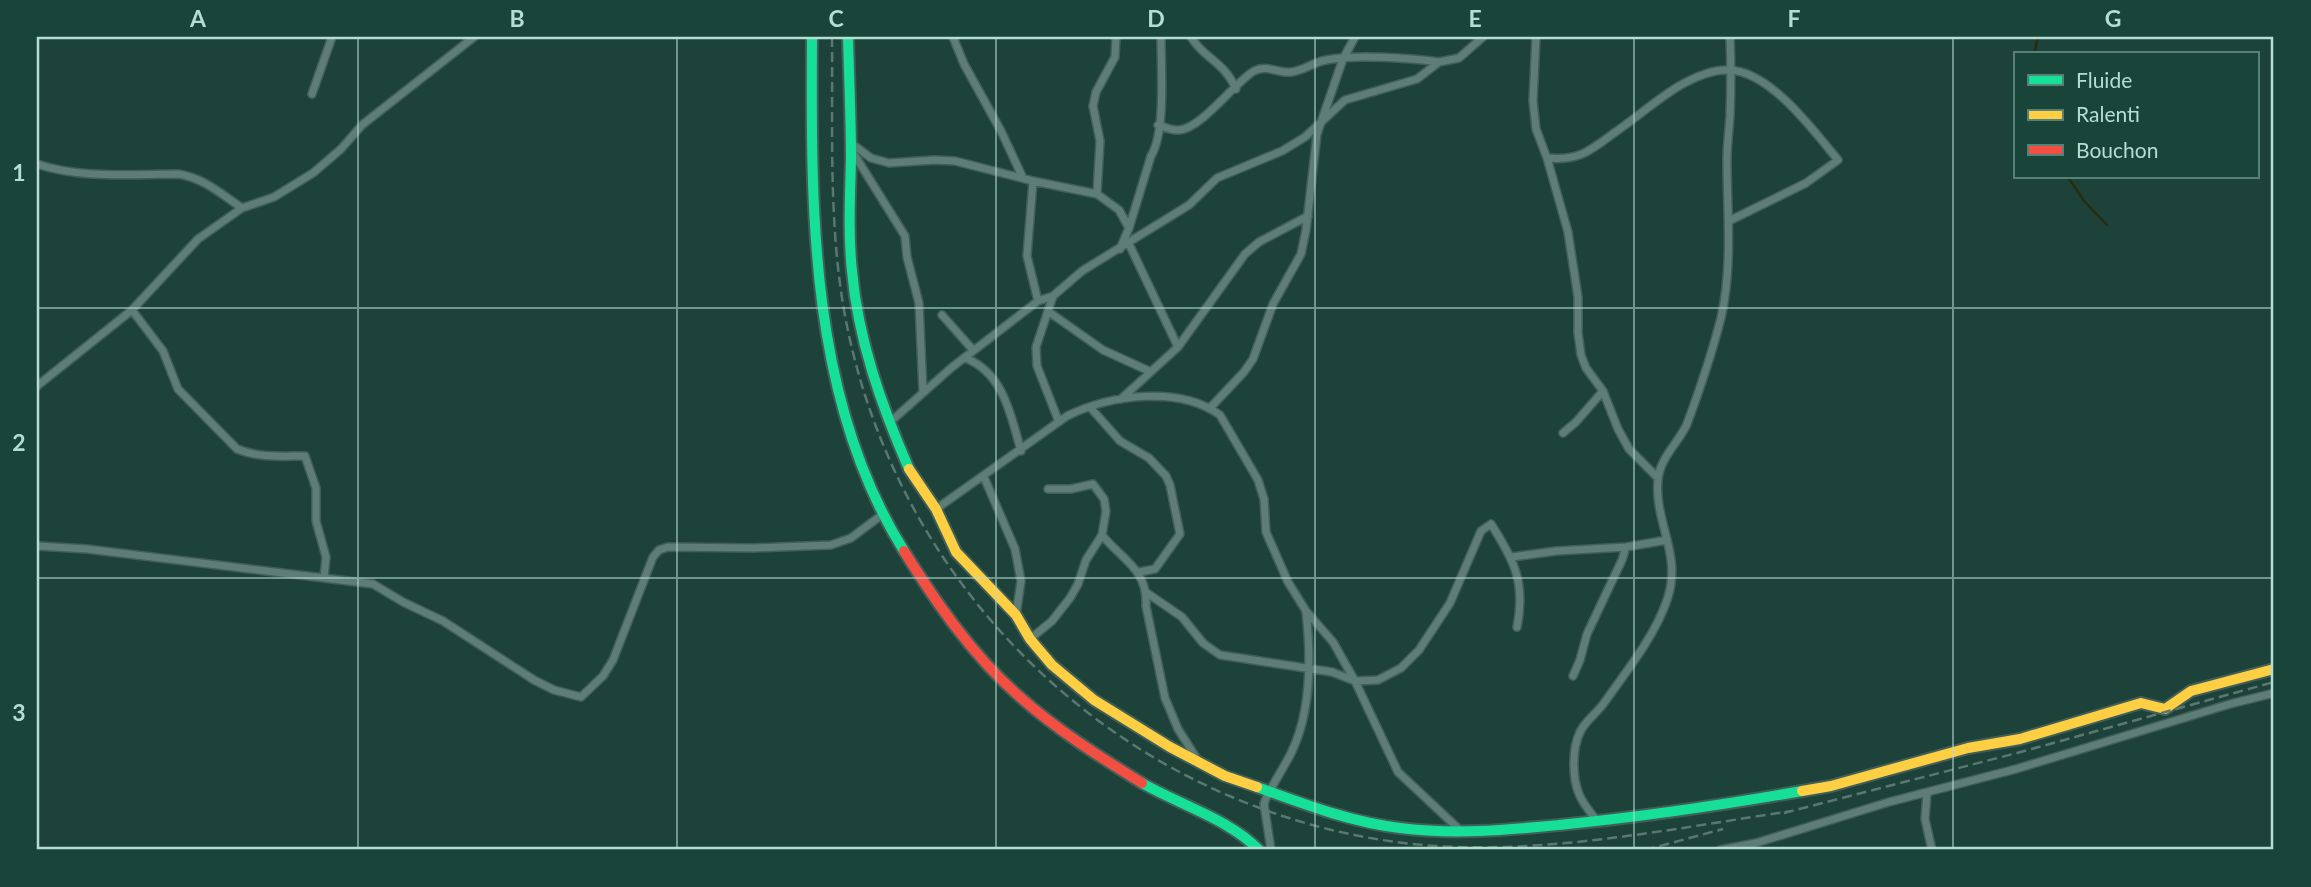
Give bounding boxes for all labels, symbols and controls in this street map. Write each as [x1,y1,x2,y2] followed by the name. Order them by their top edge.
[189,4,207,32] text: A
[509,4,525,32] text: B
[828,4,844,32] text: C
[1147,4,1165,32] text: D
[1468,4,1482,32] text: E
[1787,4,1801,32] text: F
[2105,4,2121,32] text: G
[2014,52,2258,178] legend
[2076,67,2132,92] text: Fluide
[2076,101,2140,126] text: Ralenti
[2076,137,2158,162] text: Bouchon
[12,158,26,186] text: 1
[12,428,26,456] text: 2
[12,698,26,726] text: 3

